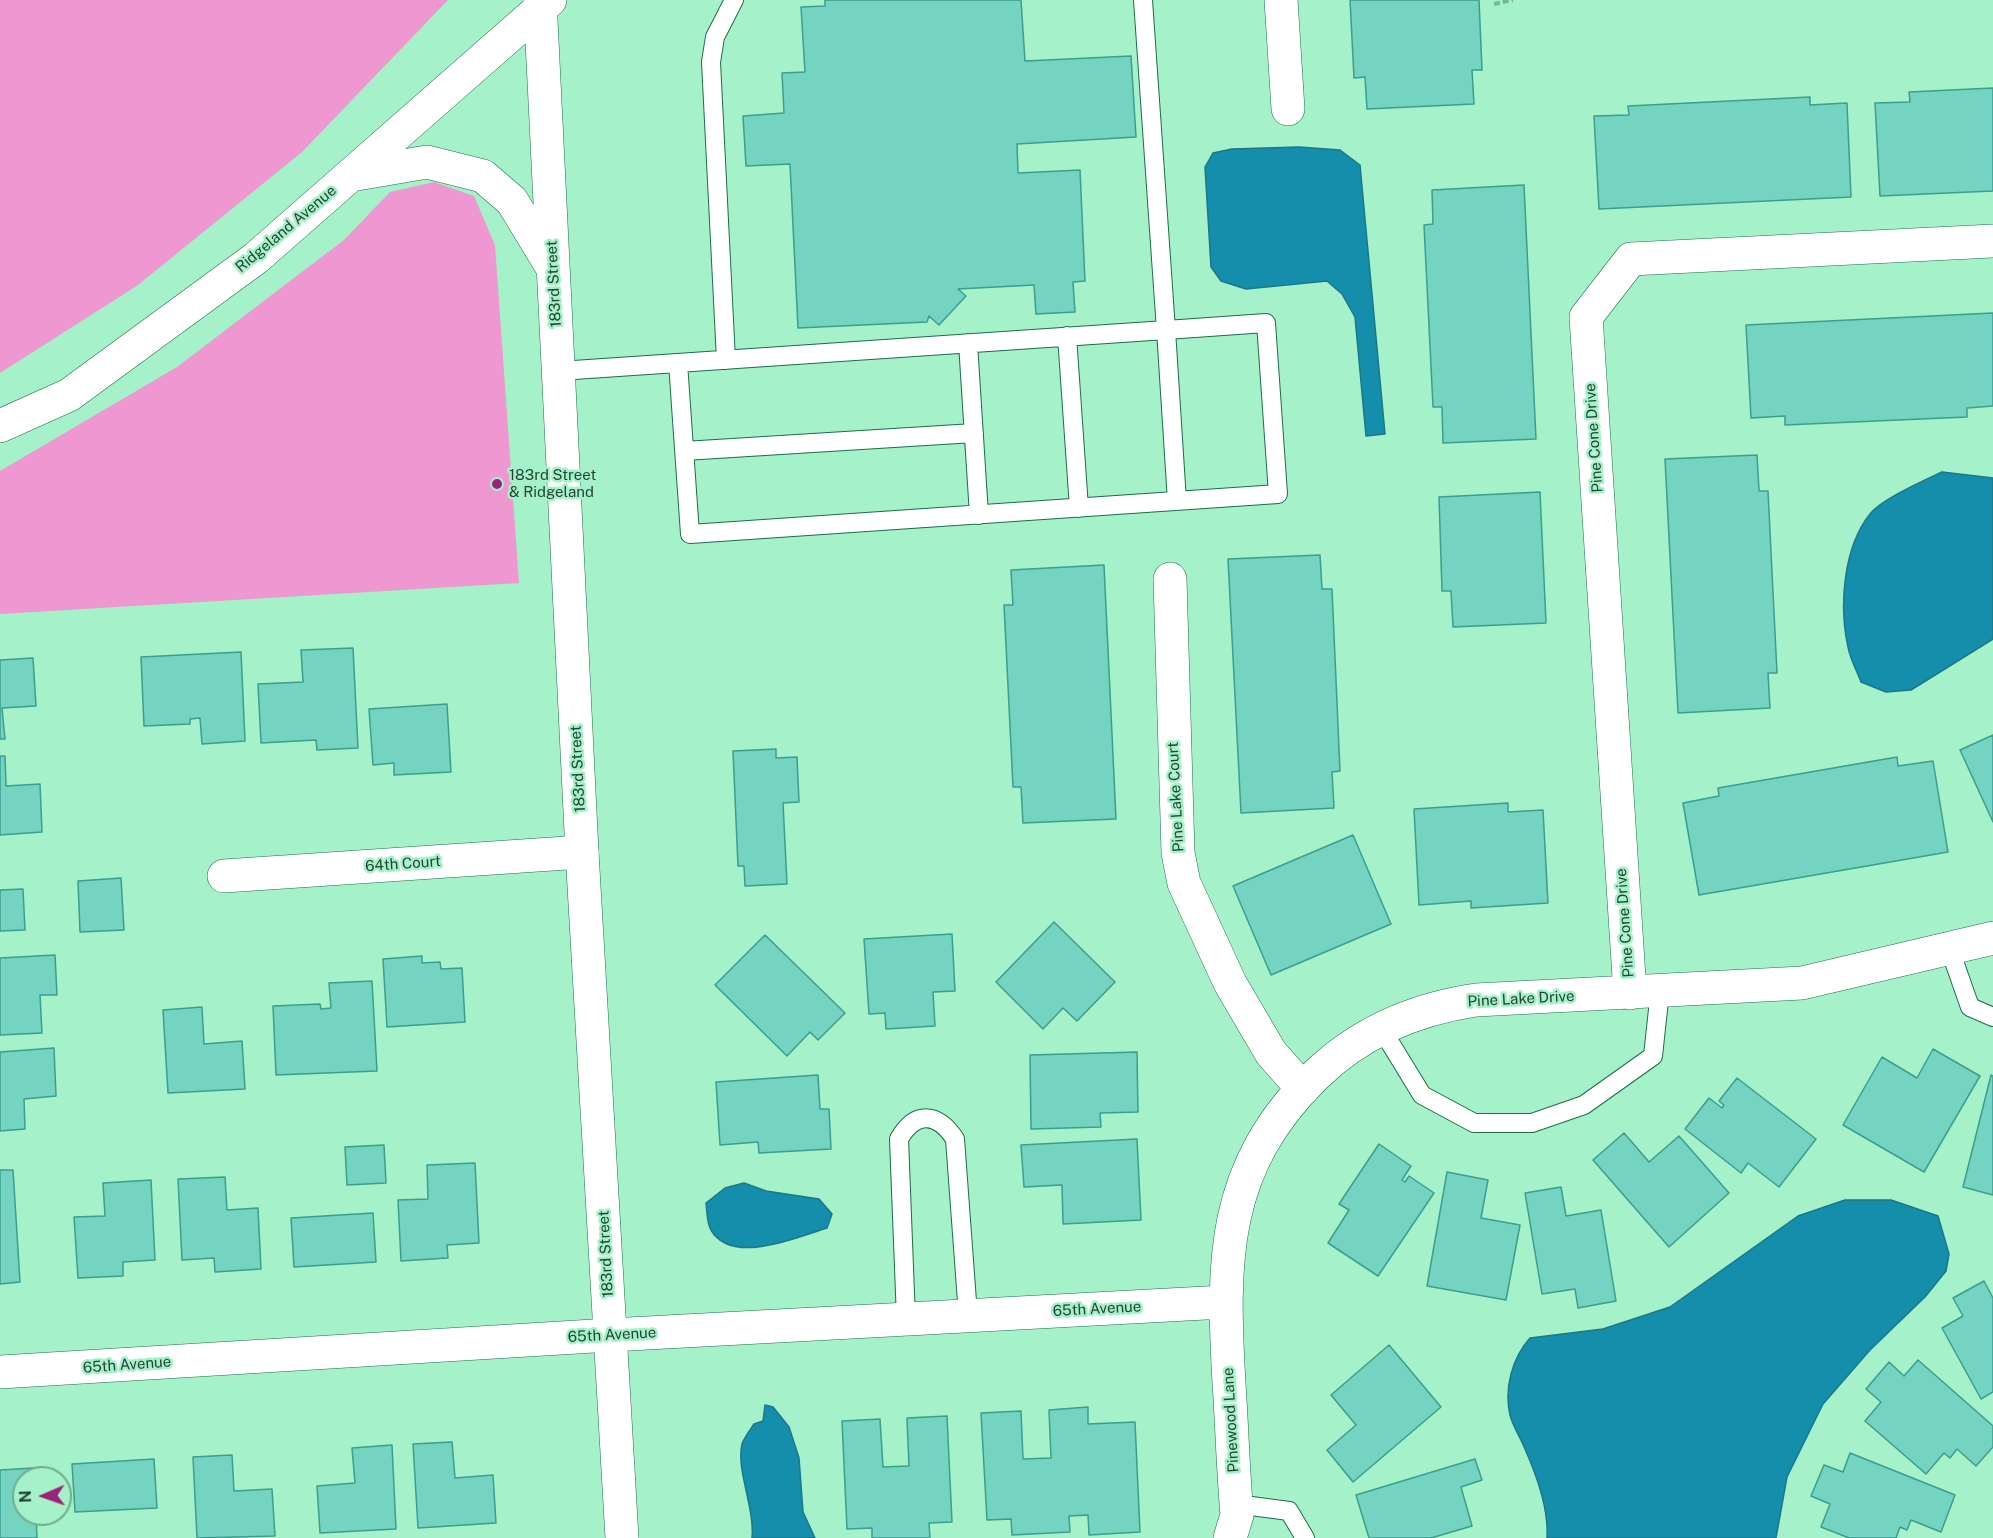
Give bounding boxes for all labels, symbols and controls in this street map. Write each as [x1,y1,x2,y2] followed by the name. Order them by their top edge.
[232,182,340,276] street label: Ridgeland Avenue
[543,240,565,328] street label: 183rd Street
[1581,383,1607,493] street label: Pine Cone Drive
[509,466,596,501] place label: 183rd Street & Ridgeland
[490,477,504,491] marker: 183rd Street & Ridgeland
[567,725,589,813] street label: 183rd Street
[1164,742,1188,852] street label: Pine Lake Court
[365,852,441,876] street label: 64th Court
[1612,868,1638,978] street label: Pine Cone Drive
[1467,987,1575,1011] street label: Pine Lake Drive
[595,1210,617,1298] street label: 183rd Street
[1052,1298,1142,1320] street label: 65th Avenue
[567,1324,657,1346] street label: 65th Avenue
[82,1353,172,1377] street label: 65th Avenue
[1219,1367,1243,1473] street label: Pinewood Lane
[12,1466,72,1526] north arrow
[16,1490,35,1503] text: N

